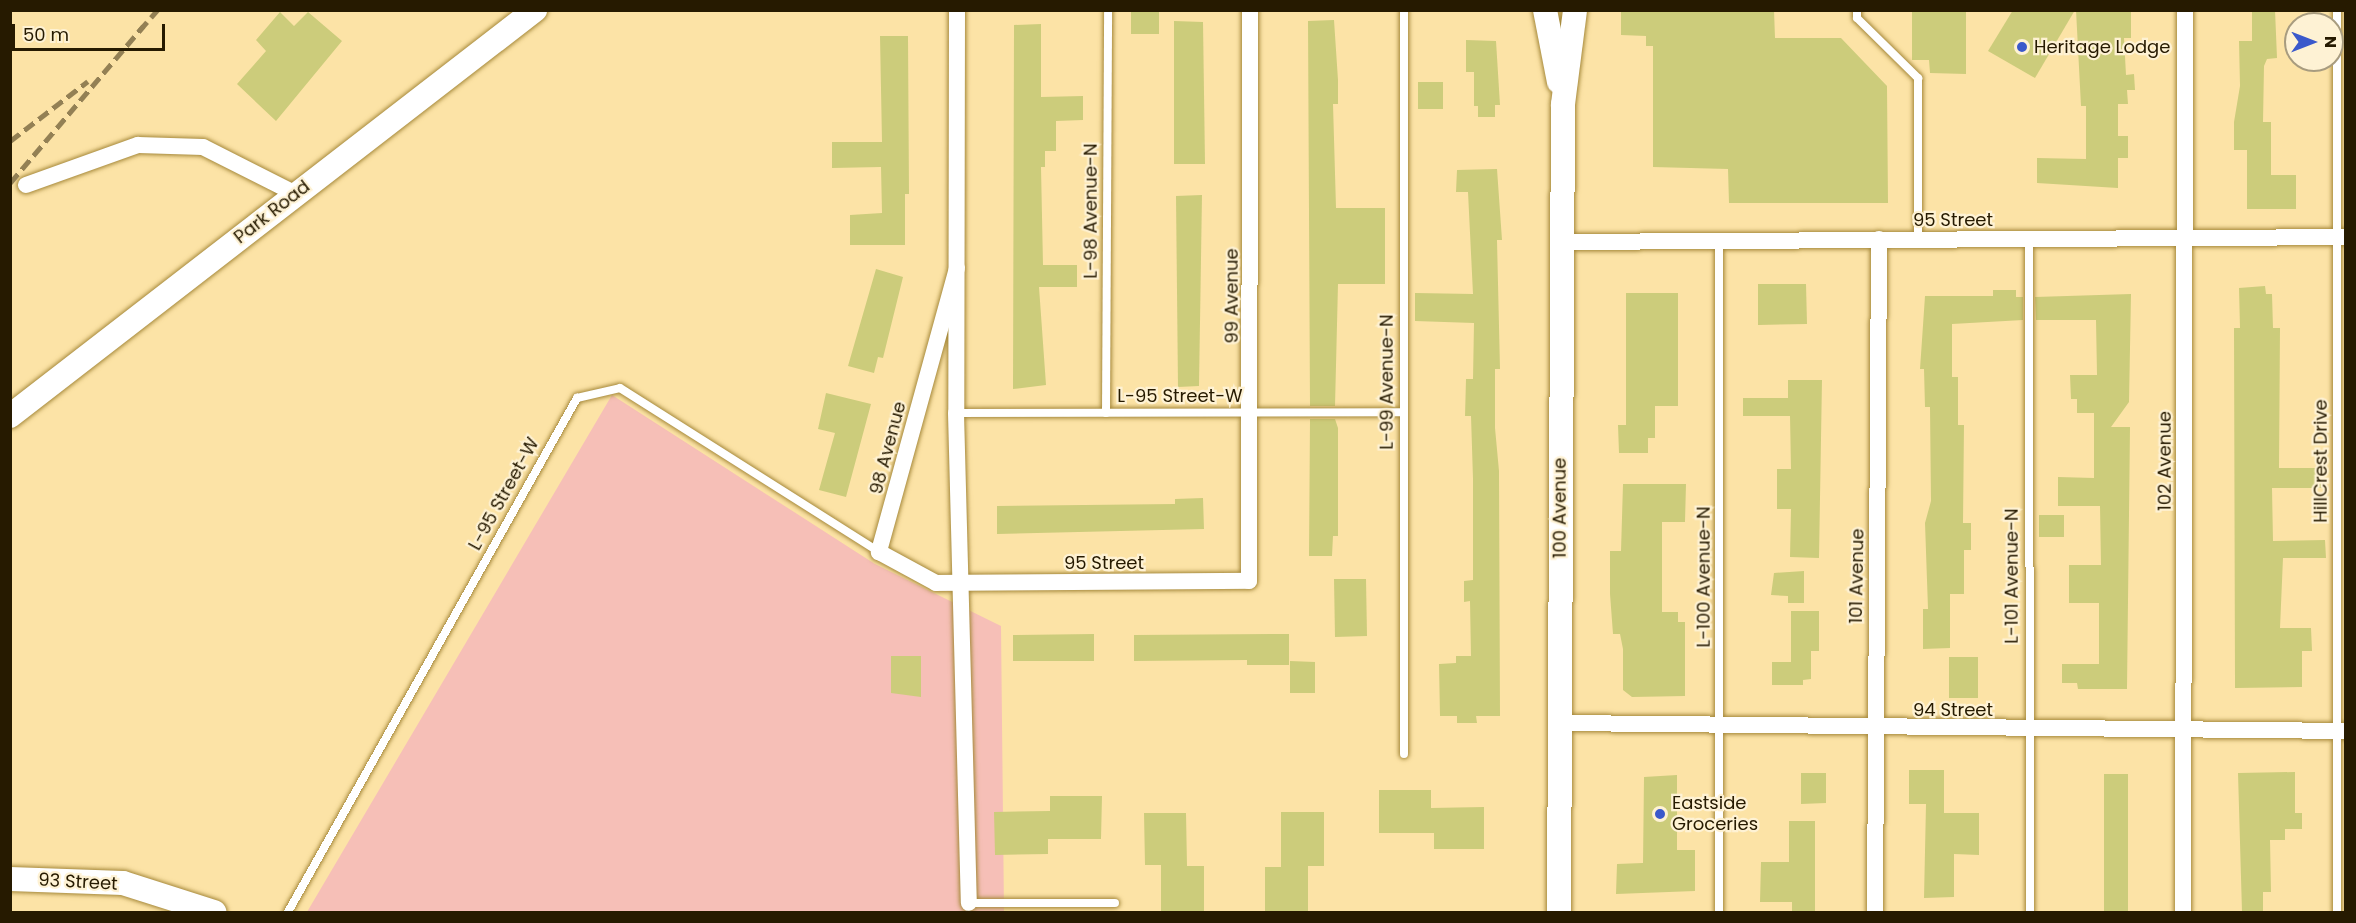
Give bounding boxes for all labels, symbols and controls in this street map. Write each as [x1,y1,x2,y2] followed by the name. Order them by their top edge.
[15,12,168,50] scale bar
[2284,12,2344,72] north arrow
[23,22,69,47] text: 50 m
[2034,36,2170,58] place label: Heritage Lodge
[2319,36,2342,48] text: N
[2015,40,2029,54] marker: Heritage Lodge
[1080,143,1102,279] street label: L-98 Avenue-N
[230,176,314,248] street label: Park Road
[1913,209,1993,231] street label: 95 Street
[1221,248,1243,344] street label: 99 Avenue
[1376,314,1398,450] street label: L-99 Avenue-N
[1117,385,1243,407] street label: L-95 Street-W
[865,399,911,497] street label: 98 Avenue
[2310,399,2332,523] street label: HillCrest Drive
[2154,411,2176,511] street label: 102 Avenue
[464,434,544,554] street label: L-95 Street-W
[1549,458,1571,558] street label: 100 Avenue
[1693,506,1715,648] street label: L-100 Avenue-N
[2001,508,2023,644] street label: L-101 Avenue-N
[1845,528,1869,624] street label: 101 Avenue
[1064,552,1144,574] street label: 95 Street
[1913,699,1993,721] street label: 94 Street
[1672,793,1758,836] place label: Eastside Groceries
[1653,807,1667,821] marker: Eastside Groceries
[38,869,118,895] street label: 93 Street

